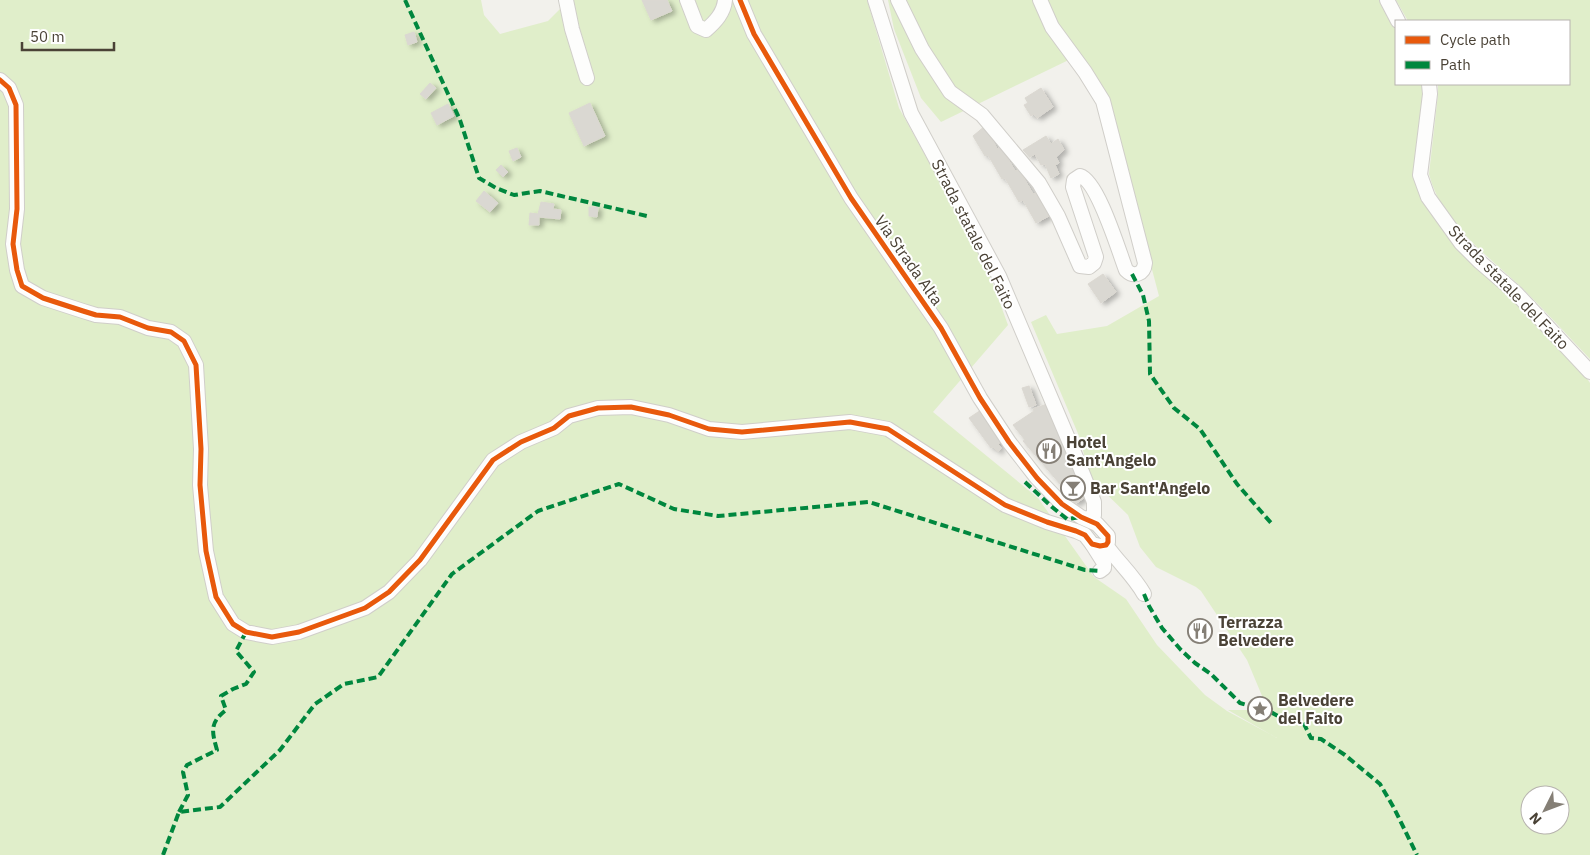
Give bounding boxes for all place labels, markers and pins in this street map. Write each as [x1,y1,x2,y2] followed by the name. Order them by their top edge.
[1066,432,1156,470] place label: Hotel Sant'Angelo
[1036,438,1062,464] restaurant icon: Hotel Sant'Angelo
[1060,475,1086,501] bar icon: Bar Sant'Angelo
[1090,478,1210,498] place label: Bar Sant'Angelo
[1218,612,1294,650] place label: Terrazza Belvedere
[1187,618,1213,644] restaurant icon: Terrazza Belvedere
[1278,690,1354,728] place label: Belvedere del Faito
[1247,696,1273,722] place icon: Belvedere del Faito

